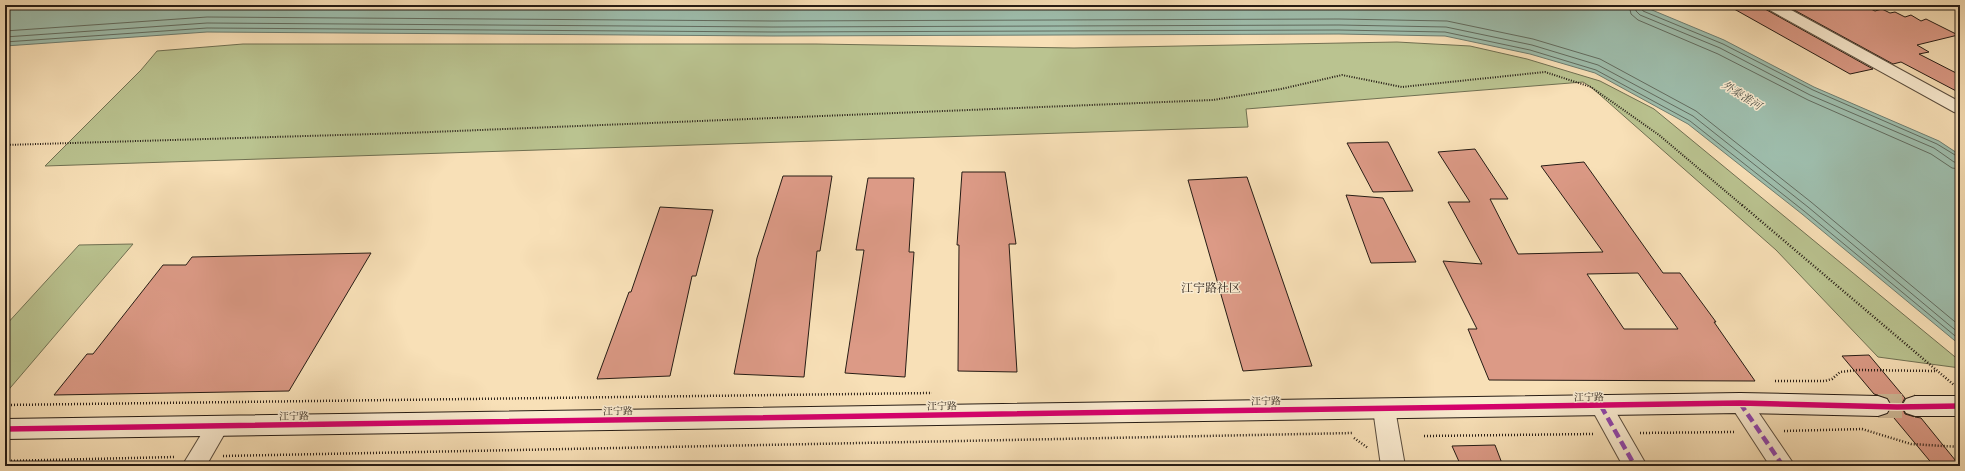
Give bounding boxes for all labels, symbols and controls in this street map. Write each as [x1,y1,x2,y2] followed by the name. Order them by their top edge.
[1720,77,1766,114] water label: 外秦淮河
[1181,280,1241,295] district label: 江宁路社区
[1574,390,1604,404] street label: 江宁路
[1251,394,1281,408] street label: 江宁路
[927,399,957,413] street label: 江宁路
[603,404,633,418] street label: 江宁路
[279,409,309,423] street label: 江宁路

